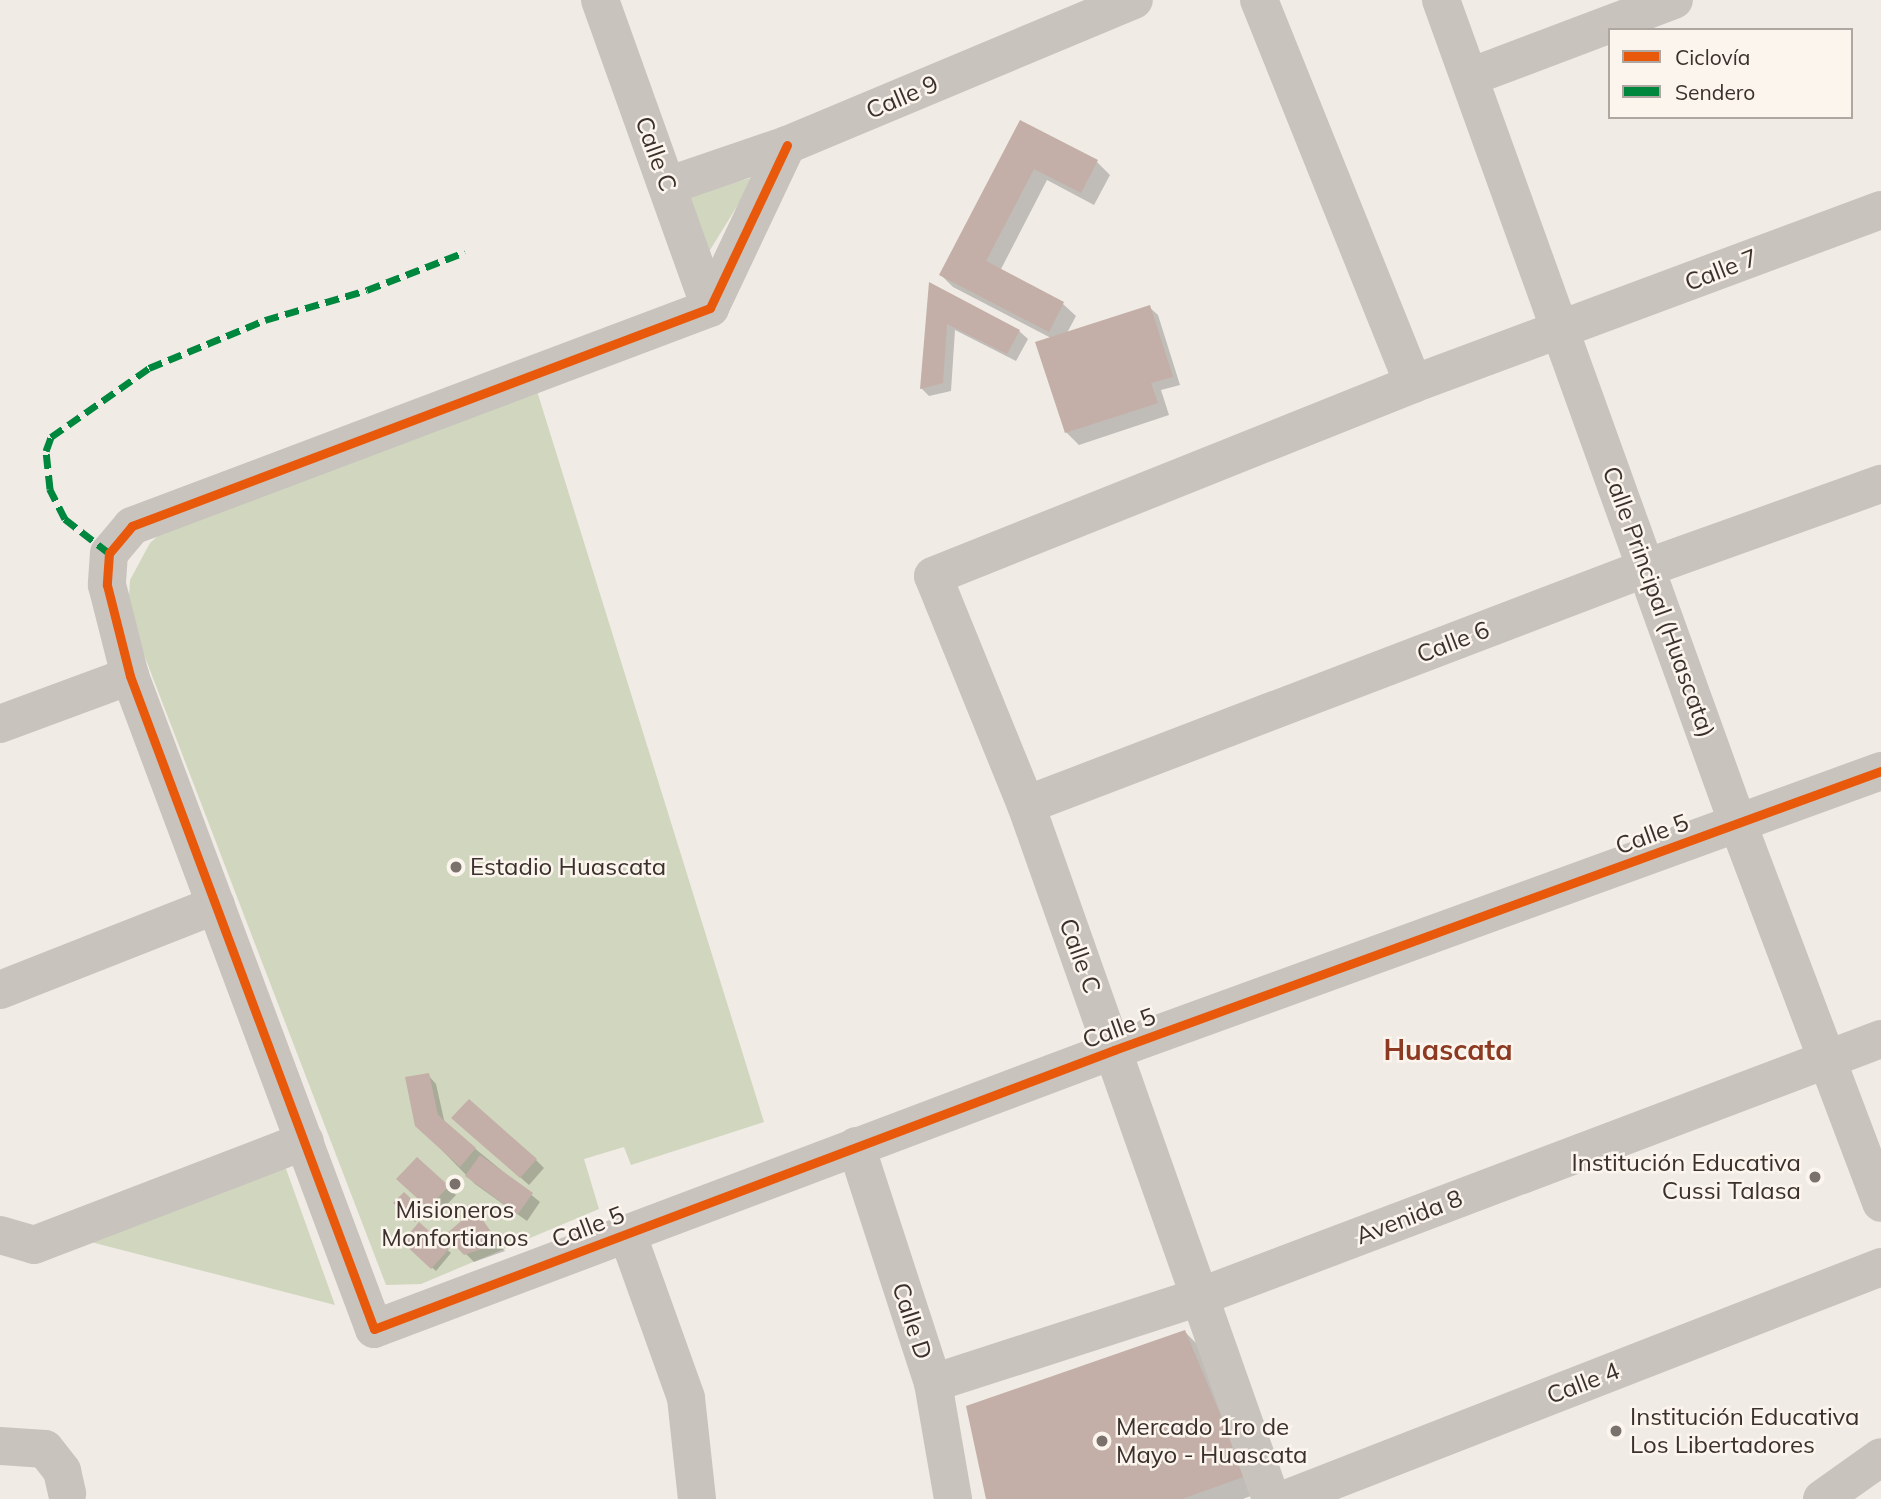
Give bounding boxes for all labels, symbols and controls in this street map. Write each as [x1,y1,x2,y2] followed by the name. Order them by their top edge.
[1608,28,1853,119] legend
[1675,44,1750,70] text: Ciclovía
[862,69,942,125] street label: Calle 9
[1675,79,1755,105] text: Sendero
[629,113,683,195] street label: Calle C
[1681,243,1761,297] street label: Calle 7
[1597,463,1721,741] street label: Calle Principal (Huascata)
[1413,615,1493,669] street label: Calle 6
[1612,808,1692,860] street label: Calle 5
[470,853,666,881] place label: Estadio Huascata
[448,859,464,875] marker: Estadio Huascata
[1053,915,1107,997] street label: Calle C
[1079,1002,1159,1054] street label: Calle 5
[1383,1033,1513,1067] district label: Huascata
[1571,1149,1801,1205] place label: Institución Educativa Cussi Talasa
[1807,1169,1823,1185] marker: Institución Educativa Cussi Talasa
[447,1176,463,1192] marker: Misioneros Monfortianos
[1352,1184,1466,1250] street label: Avenida 8
[381,1196,529,1252] place label: Misioneros Monfortianos
[548,1200,628,1254] street label: Calle 5
[886,1279,938,1363] street label: Calle D
[1543,1356,1623,1410] street label: Calle 4
[1630,1403,1860,1459] place label: Institución Educativa Los Libertadores
[1116,1413,1307,1469] place label: Mercado 1ro de Mayo - Huascata
[1608,1423,1624,1439] marker: Institución Educativa Los Libertadores
[1094,1433,1110,1449] marker: Mercado 1ro de Mayo - Huascata

